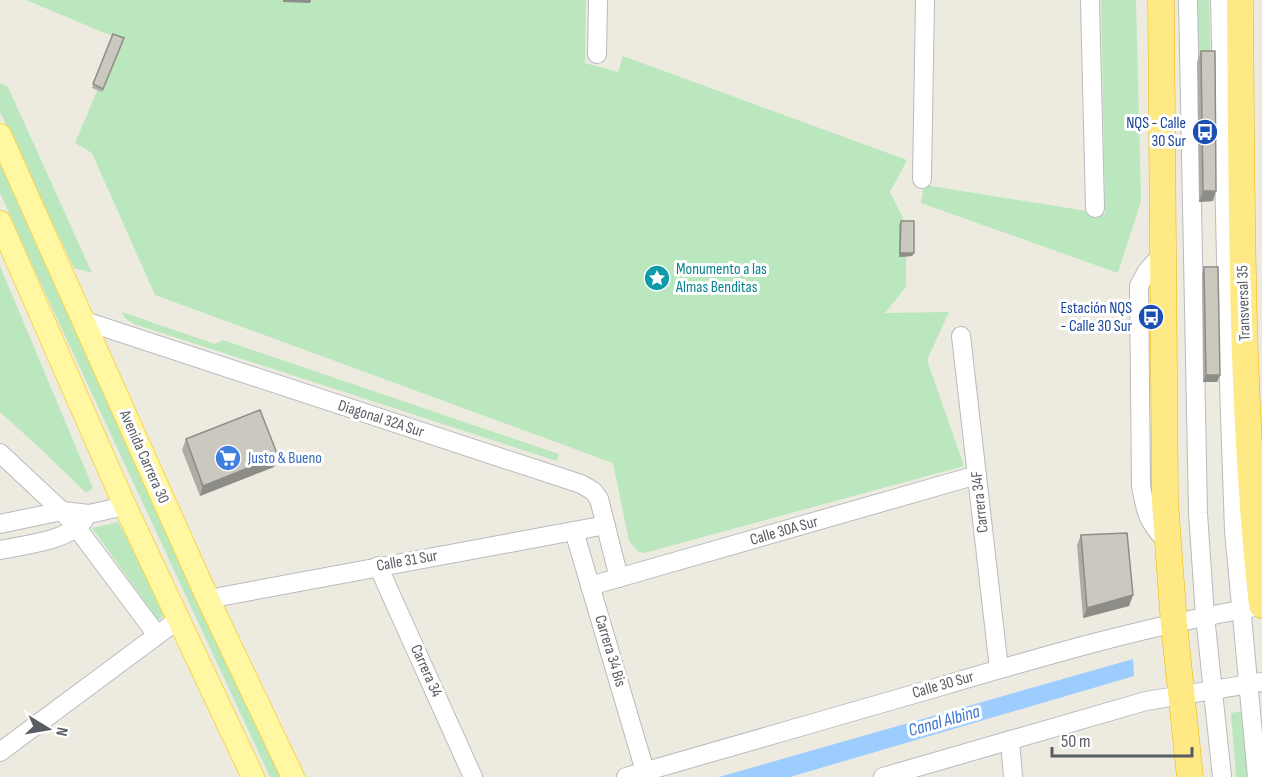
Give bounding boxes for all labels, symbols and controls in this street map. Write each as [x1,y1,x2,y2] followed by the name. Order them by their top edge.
[1126,114,1186,151] place label: NQS - Calle 30 Sur
[1190,117,1220,147] bus stop icon: NQS - Calle 30 Sur
[675,260,767,297] place label: Monumento a las Almas Benditas
[642,263,672,293] place icon: Monumento a las Almas Benditas
[1233,265,1255,341] street label: Transversal 35
[1060,299,1132,336] place label: Estación NQS - Calle 30 Sur
[1136,302,1166,332] bus stop icon: Estación NQS - Calle 30 Sur
[336,396,427,442] street label: Diagonal 32A Sur
[115,406,173,507] street label: Avenida Carrera 30
[213,443,243,473] supermarket icon: Justo & Bueno
[247,449,322,468] place label: Justo & Bueno
[967,470,993,534] street label: Carrera 34F
[748,512,821,550] street label: Calle 30A Sur
[375,546,439,576] street label: Calle 31 Sur
[590,613,630,689] street label: Carrera 34 Bis
[406,642,446,700] street label: Carrera 34
[910,667,976,703] street label: Calle 30 Sur
[18,699,78,759] north arrow
[906,701,983,741] water label: Canal Albina
[1052,720,1192,758] scale bar
[51,726,71,738] text: N
[1061,731,1091,752] text: 50 m

